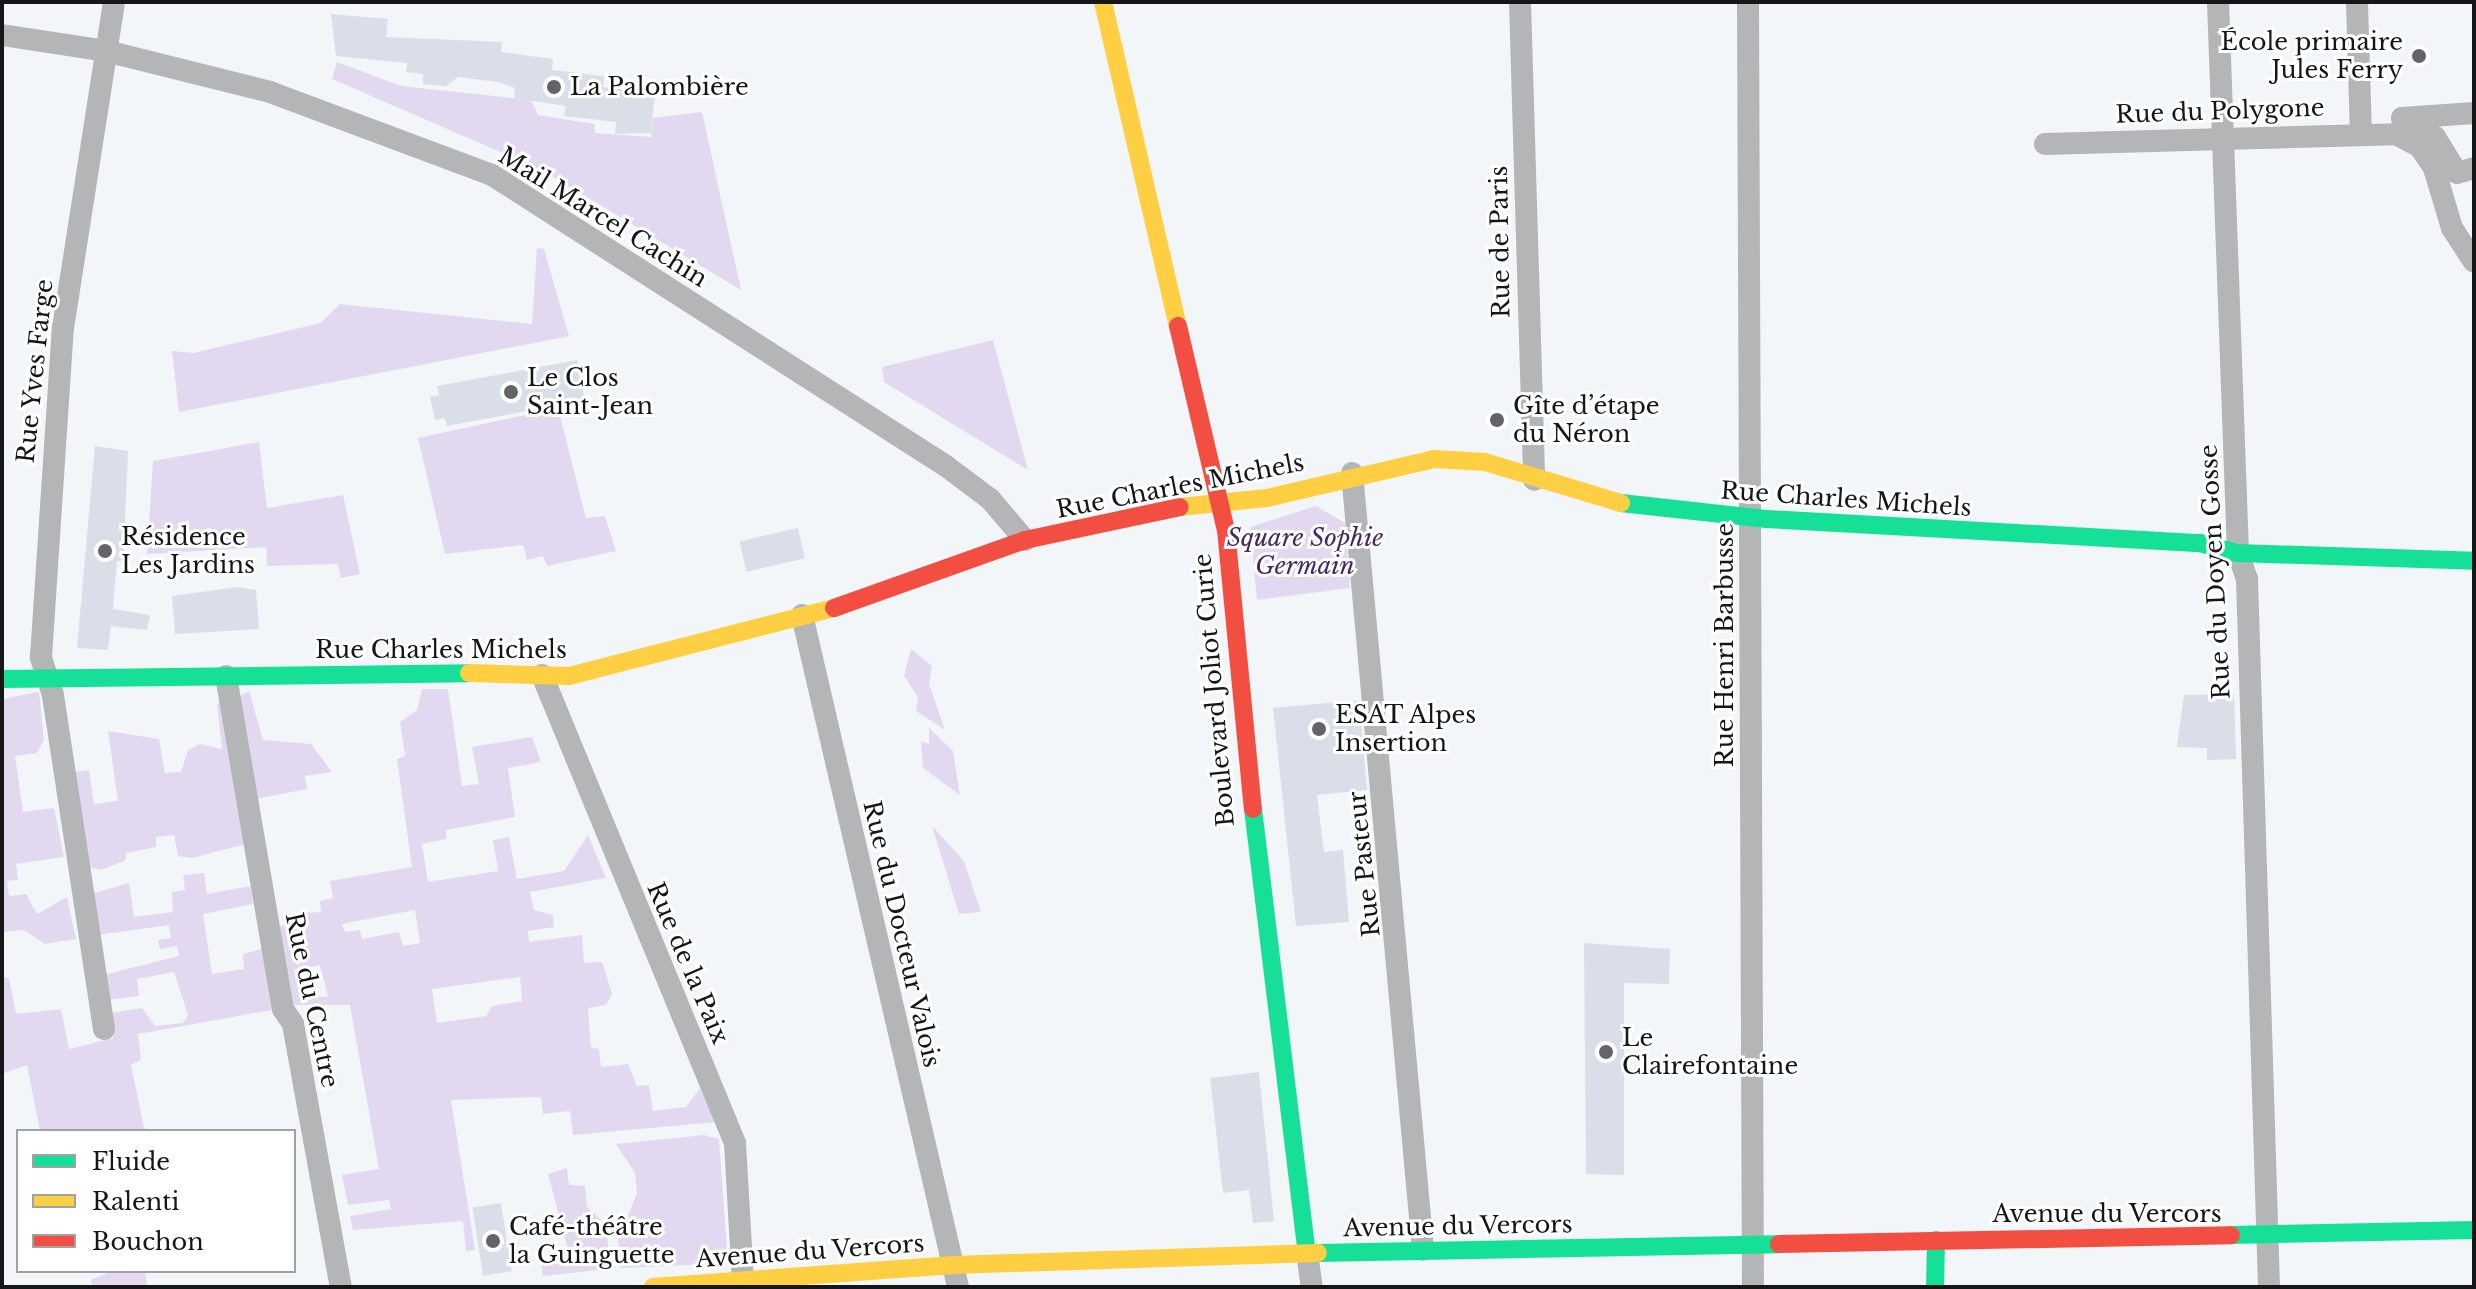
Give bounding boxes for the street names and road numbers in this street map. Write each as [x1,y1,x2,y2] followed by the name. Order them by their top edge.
[2115,93,2325,129] street label: Rue du Polygone
[493,141,713,293] street label: Mail Marcel Cachin
[1484,166,1516,318] street label: Rue de Paris
[11,277,59,465] street label: Rue Yves Farge
[2194,444,2236,700] street label: Rue du Doyen Gosse
[1054,448,1306,524] street label: Rue Charles Michels
[1719,476,1973,522] street label: Rue Charles Michels
[1711,523,1739,767] street label: Rue Henri Barbusse
[1188,552,1240,828] street label: Boulevard Joliot Curie
[315,636,567,664] street label: Rue Charles Michels
[1342,790,1386,938] street label: Rue Pasteur
[857,797,947,1071] street label: Rue du Docteur Valois
[641,878,735,1048] street label: Rue de la Paix
[279,910,345,1090] street label: Rue du Centre
[1992,1200,2222,1228] street label: Avenue du Vercors
[1343,1210,1573,1242] street label: Avenue du Vercors
[694,1229,926,1273] street label: Avenue du Vercors

